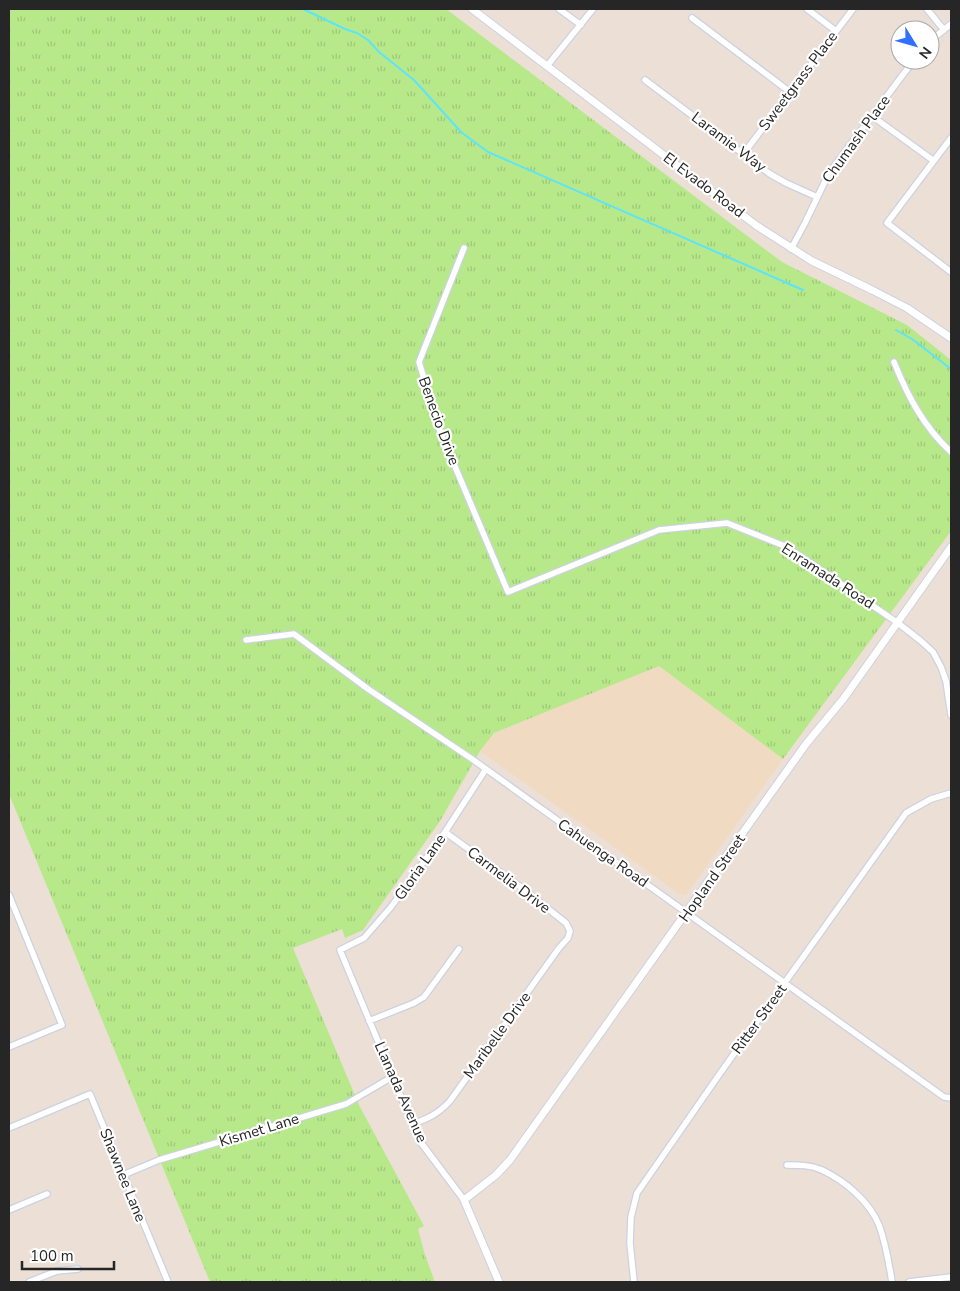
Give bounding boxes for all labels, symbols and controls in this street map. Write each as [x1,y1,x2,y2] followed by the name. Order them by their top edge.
[890,20,940,70] north arrow
[754,27,842,135] street label: Sweetgrass Place
[914,43,936,62] text: N
[817,91,895,187] street label: Chumash Place
[688,107,771,177] street label: Laramie Way
[659,148,749,222] street label: El Evado Road
[414,374,464,468] street label: Benecio Drive
[778,539,878,613] street label: Enramada Road
[554,814,652,892] street label: Cahuenga Road
[674,829,750,926] street label: Hopland Street
[390,830,450,904] street label: Gloria Lane
[463,842,555,918] street label: Carmelia Drive
[727,979,792,1058] street label: Ritter Street
[459,988,535,1082] street label: Maribelle Drive
[370,1038,432,1146] street label: Llanada Avenue
[217,1108,301,1152] street label: Kismet Lane
[95,1125,151,1225] street label: Shawnee Lane
[22,1238,115,1270] scale bar
[30,1246,74,1266] text: 100 m

